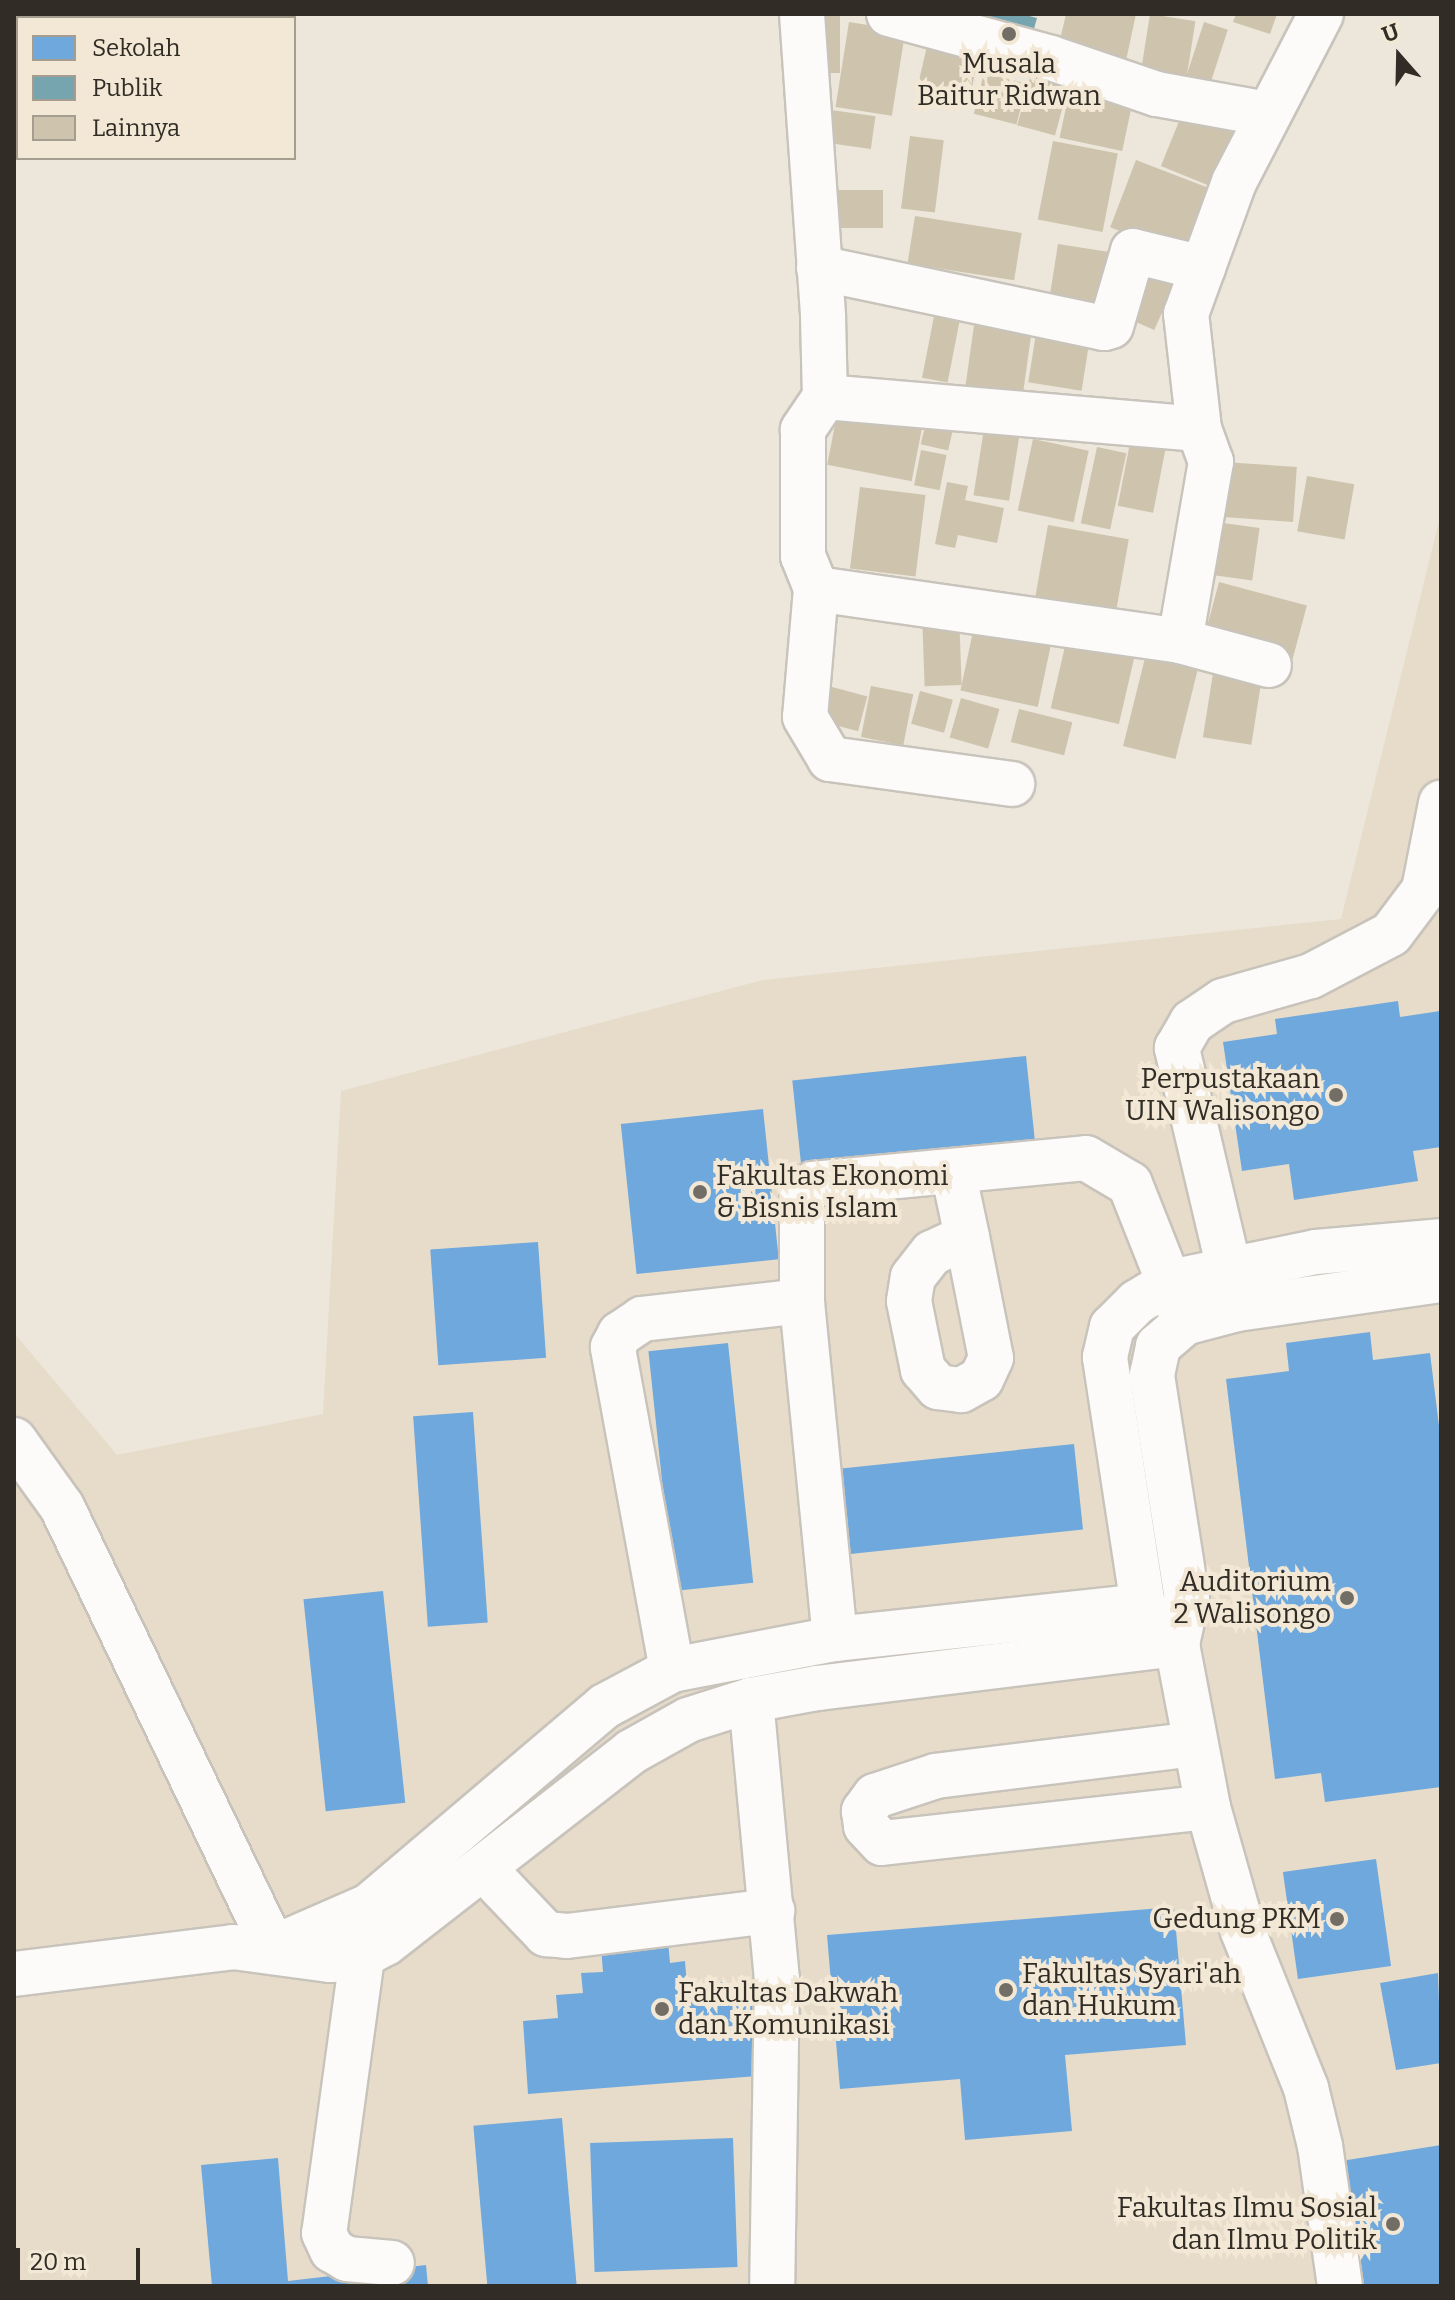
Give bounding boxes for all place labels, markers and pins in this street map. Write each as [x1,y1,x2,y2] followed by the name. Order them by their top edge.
[1000,25,1018,43] marker: Musala Baitur Ridwan
[917,47,1101,113] place label: Musala Baitur Ridwan
[1125,1062,1320,1128] place label: Perpustakaan UIN Walisongo
[1327,1086,1345,1104] marker: Perpustakaan UIN Walisongo
[716,1159,949,1225] place label: Fakultas Ekonomi & Bisnis Islam
[691,1183,709,1201] marker: Fakultas Ekonomi & Bisnis Islam
[1174,1565,1331,1631] place label: Auditorium 2 Walisongo
[1338,1589,1356,1607] marker: Auditorium 2 Walisongo
[1152,1902,1321,1936] place label: Gedung PKM
[1328,1910,1346,1928] marker: Gedung PKM
[1022,1957,1241,2023] place label: Fakultas Syari'ah dan Hukum
[678,1976,898,2042] place label: Fakultas Dakwah dan Komunikasi
[997,1981,1015,1999] marker: Fakultas Syari'ah dan Hukum
[653,2000,671,2018] marker: Fakultas Dakwah dan Komunikasi
[1117,2191,1377,2257] place label: Fakultas Ilmu Sosial dan Ilmu Politik
[1384,2215,1402,2233] marker: Fakultas Ilmu Sosial dan Ilmu Politik

